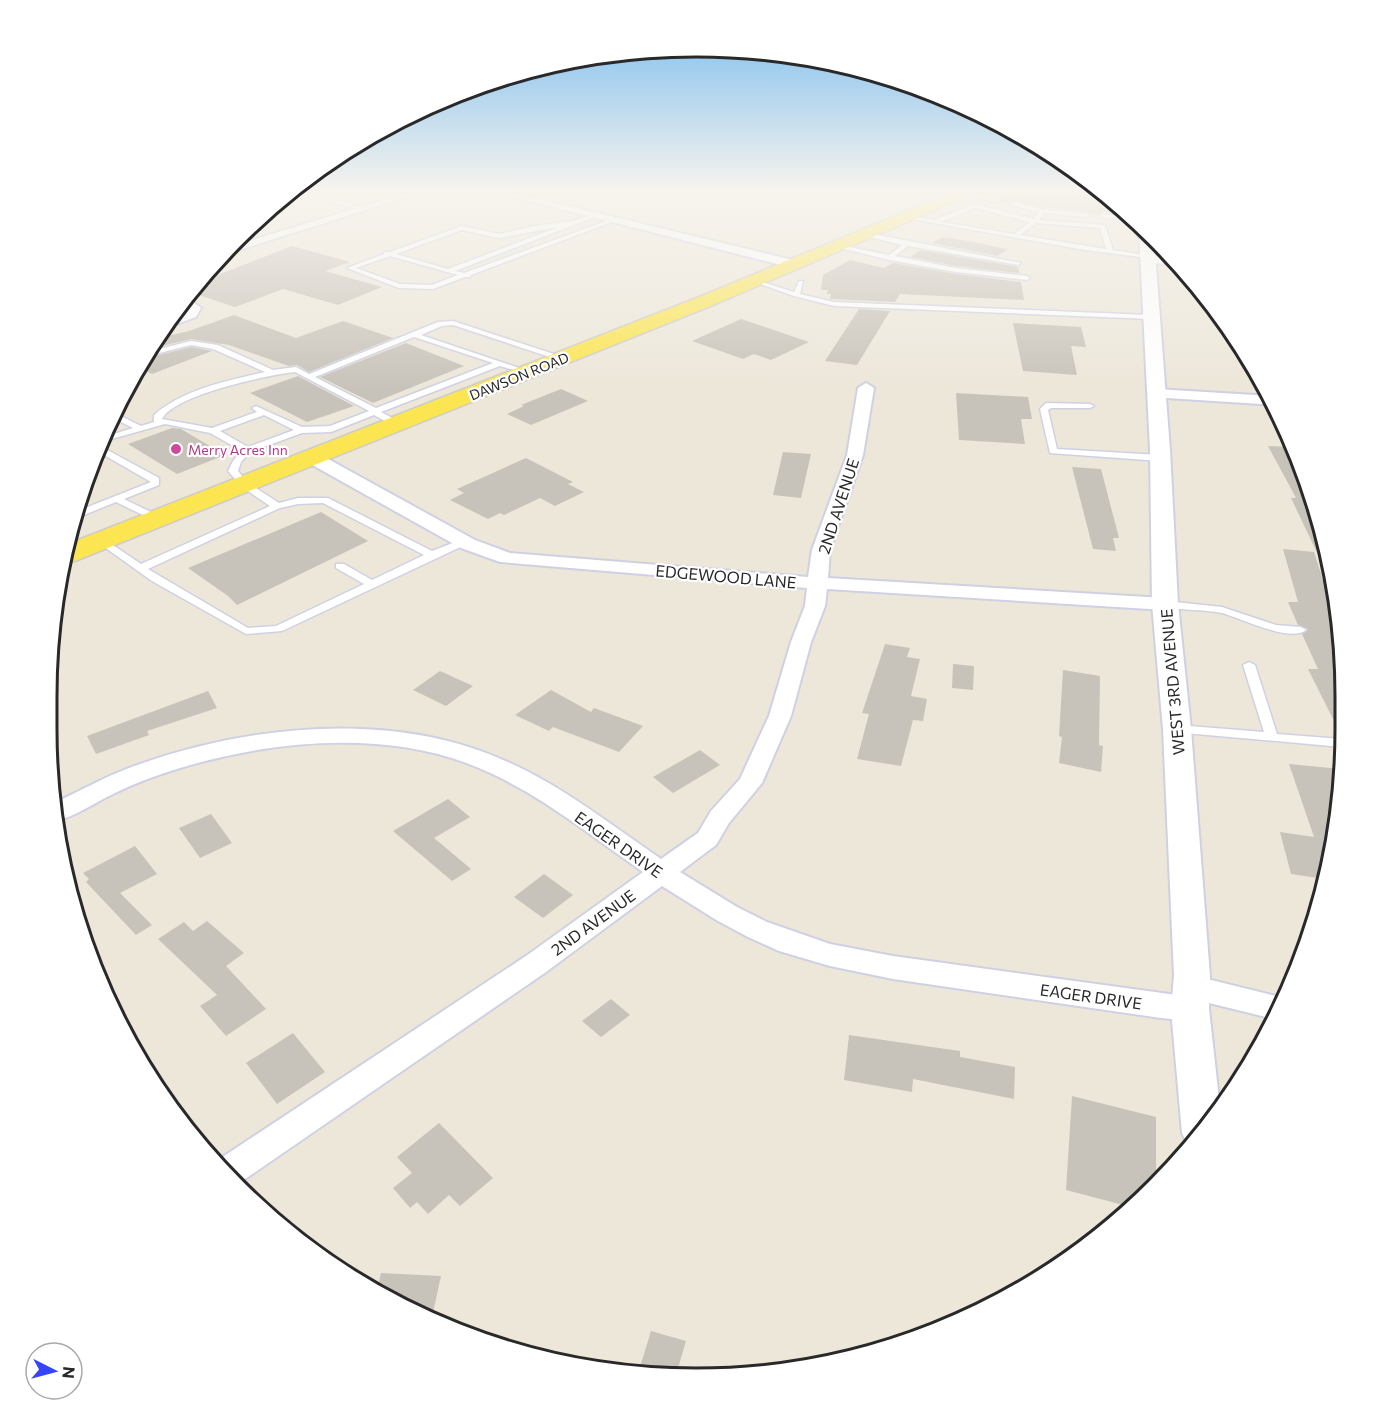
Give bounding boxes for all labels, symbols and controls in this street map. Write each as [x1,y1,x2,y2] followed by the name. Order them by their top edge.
[467,348,571,404] street label: DAWSON ROAD
[188,441,288,458] place label: Merry Acres Inn
[169,442,183,456] marker: Merry Acres Inn
[814,456,862,556] street label: 2ND AVENUE
[655,560,797,592] street label: EDGEWOOD LANE
[1156,608,1188,756] street label: WEST 3RD AVENUE
[572,807,666,881] street label: EAGER DRIVE
[547,885,639,959] street label: 2ND AVENUE
[1039,979,1143,1013] street label: EAGER DRIVE
[24,1341,84,1401] north arrow
[59,1366,79,1380] text: N

